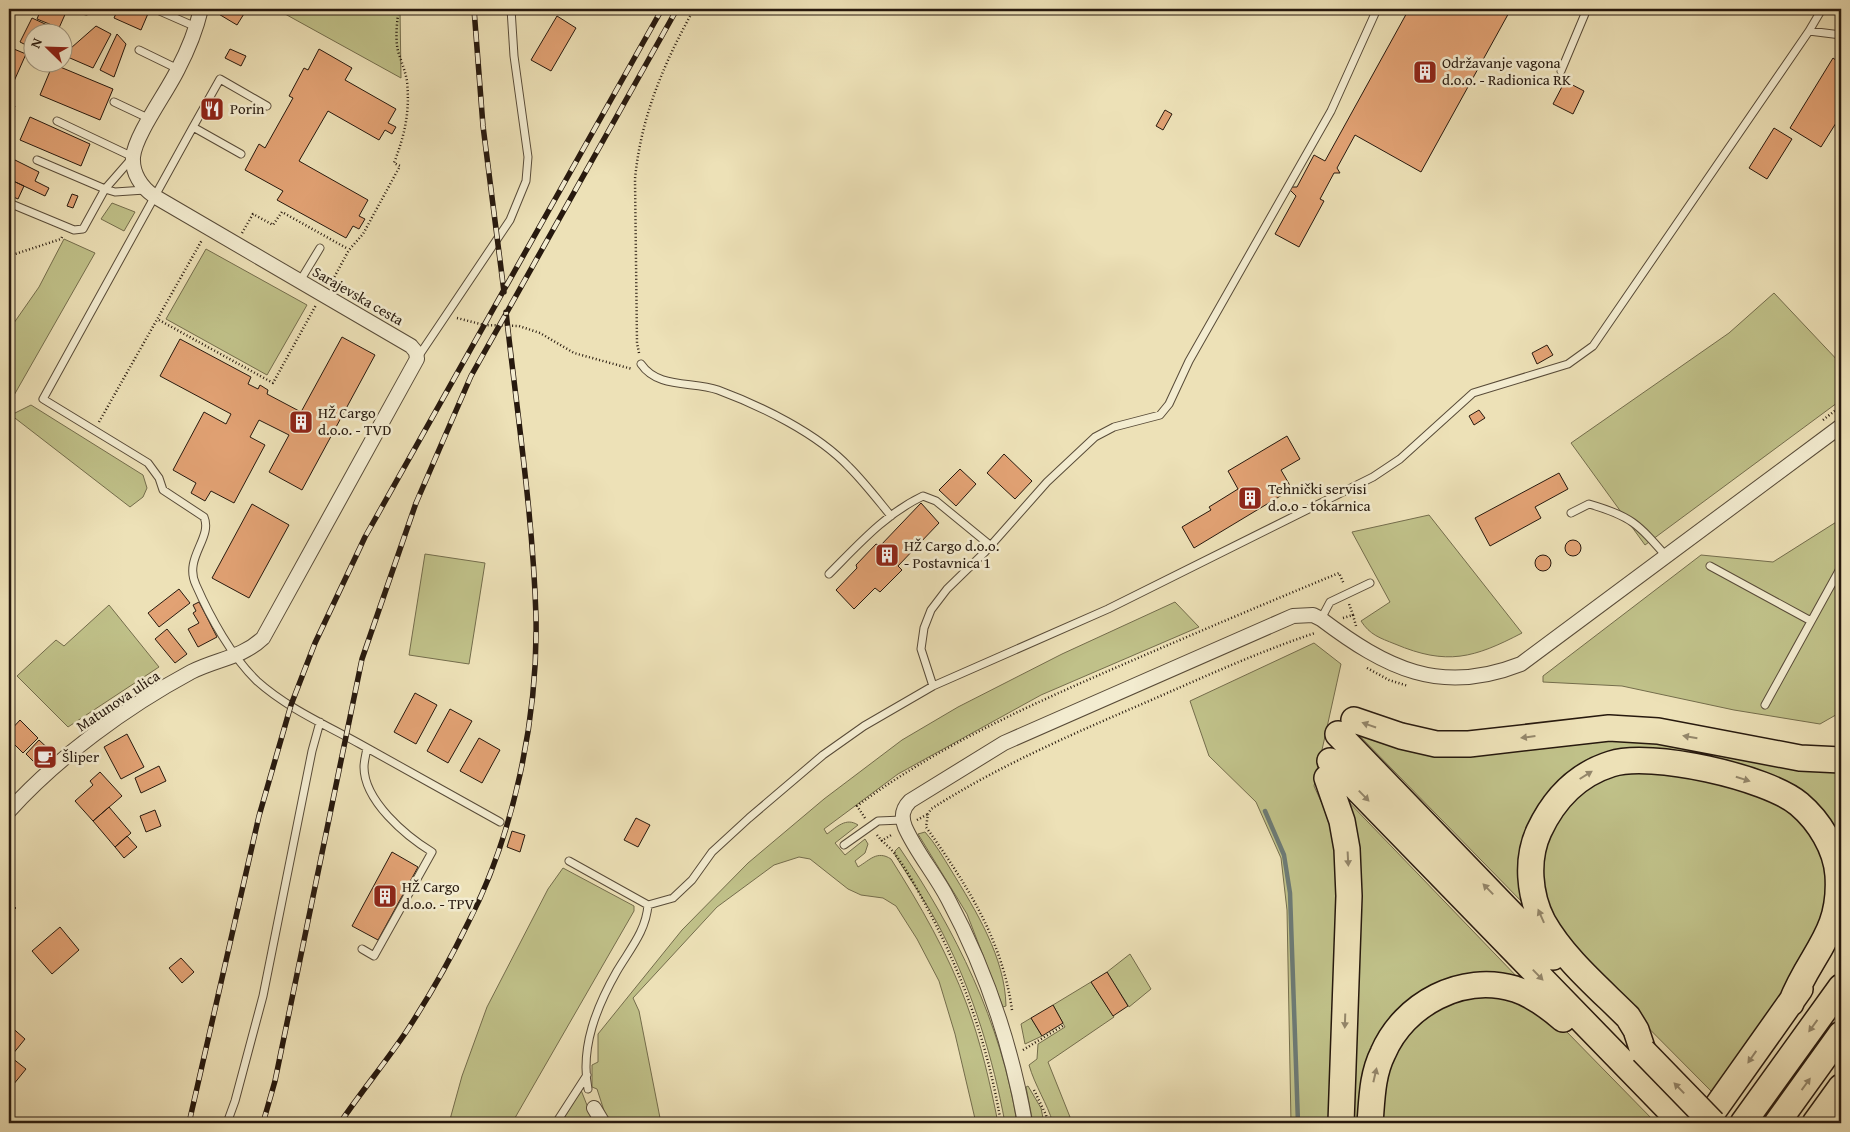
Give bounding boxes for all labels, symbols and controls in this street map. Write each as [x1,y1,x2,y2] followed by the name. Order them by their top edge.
[22,22,72,72] north arrow
[25,34,47,51] text: N
[1442,52,1571,90] place label: Održavanje vagona d.o.o. - Radionica RK
[1412,59,1438,85] building icon: Održavanje vagona d.o.o. - Radionica RK
[199,96,225,122] restaurant icon: Porin
[230,98,265,119] place label: Porin
[309,261,408,330] street label: Sarajevska cesta
[318,402,391,440] place label: HŽ Cargo d.o.o. - TVD
[288,409,314,435] building icon: HŽ Cargo d.o.o. - TVD
[1268,478,1371,516] place label: Tehnički servisi d.o.o - tokarnica
[1237,485,1263,511] building icon: Tehnički servisi d.o.o - tokarnica
[904,535,999,573] place label: HŽ Cargo d.o.o. - Postavnica 1
[874,542,900,568] building icon: HŽ Cargo d.o.o. - Postavnica 1
[72,665,164,736] street label: Matunova ulica
[1361,721,1376,729] one-way arrow
[1681,732,1697,740] one-way arrow
[1520,733,1536,741] one-way arrow
[32,744,58,770] cafe icon: Šliper
[62,746,99,767] place label: Šliper
[1580,771,1593,780] one-way arrow
[1736,775,1751,783] one-way arrow
[1357,790,1369,802] one-way arrow
[1344,851,1352,867] one-way arrow
[402,876,474,914] place label: HŽ Cargo d.o.o. - TPV
[372,883,398,909] building icon: HŽ Cargo d.o.o. - TPV
[1482,884,1494,896] one-way arrow
[1537,909,1545,923] one-way arrow
[1532,969,1544,981] one-way arrow
[1341,1013,1349,1029] one-way arrow
[1808,1019,1818,1033] one-way arrow
[1747,1050,1757,1064] one-way arrow
[1371,1067,1379,1082] one-way arrow
[1801,1077,1811,1091] one-way arrow
[1673,1083,1685,1095] one-way arrow

